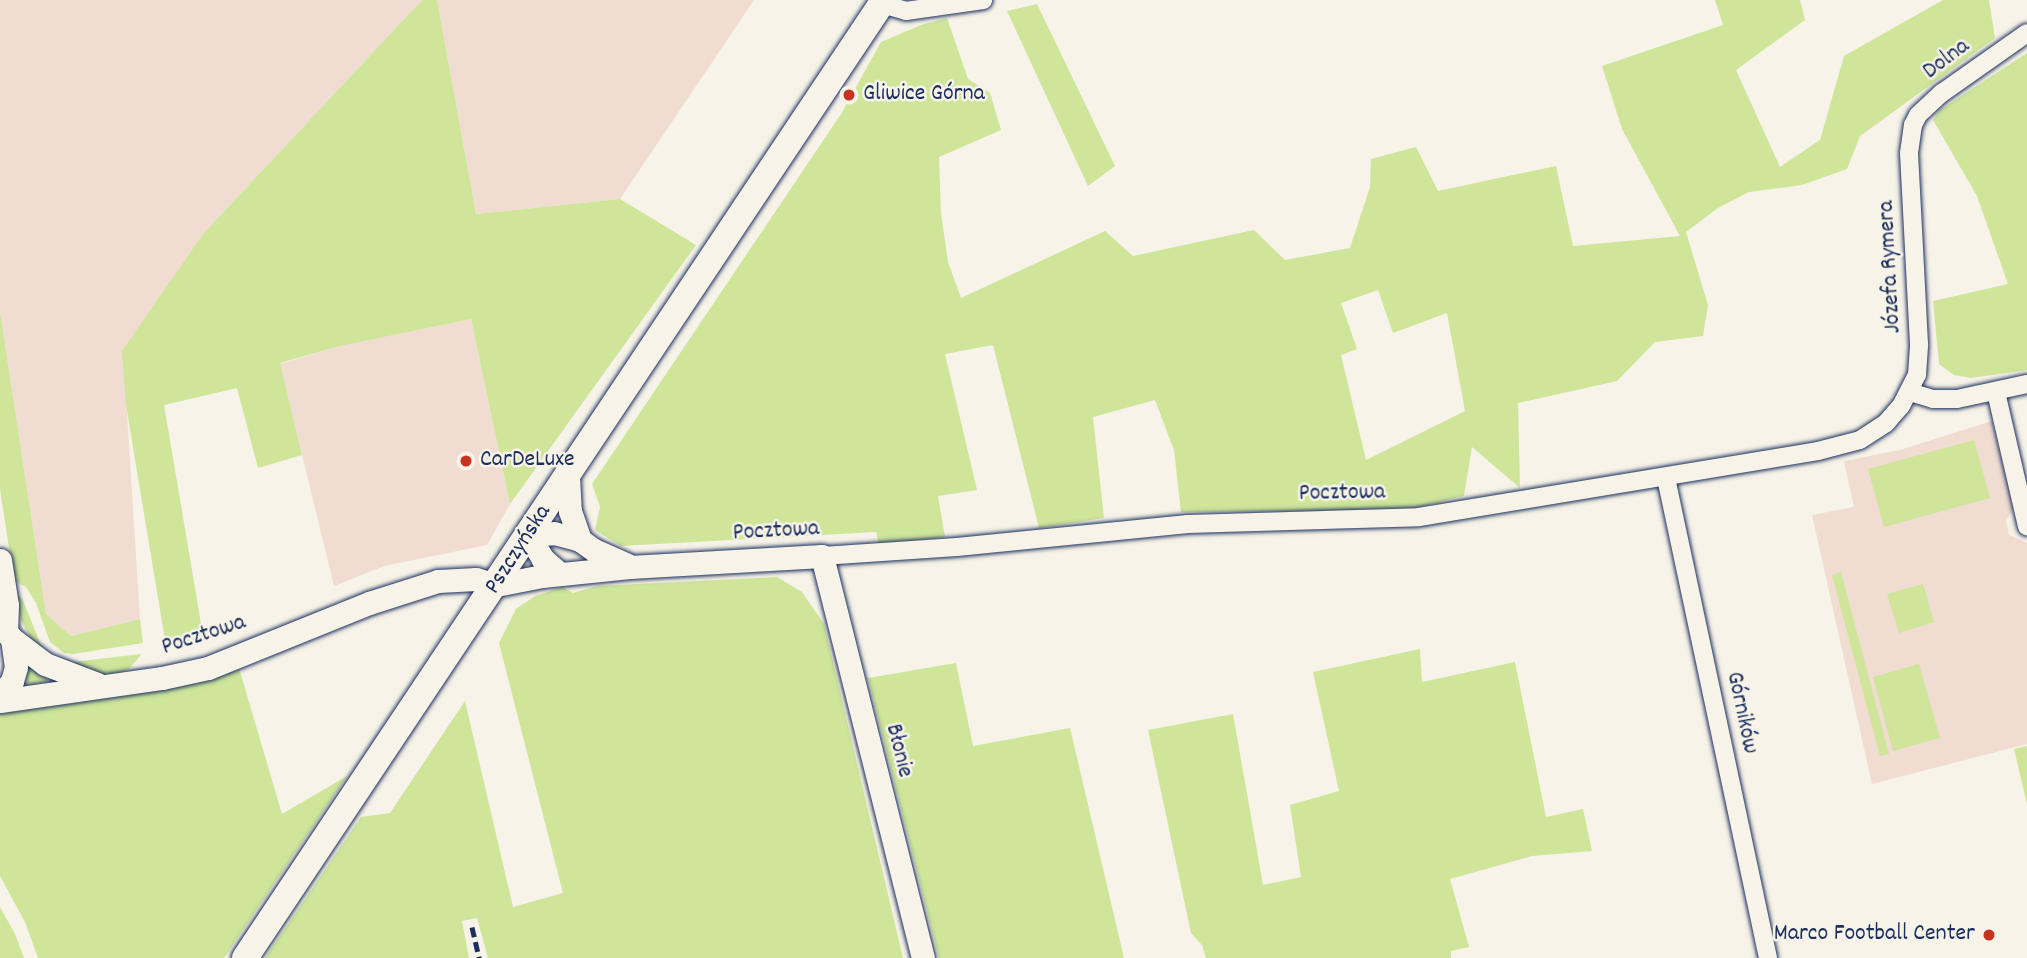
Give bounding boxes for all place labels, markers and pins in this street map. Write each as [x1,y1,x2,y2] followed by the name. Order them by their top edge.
[863,81,985,109] place label: Gliwice Górna
[841,87,857,103] marker: Gliwice Górna
[480,447,575,475] place label: CarDeLuxe
[458,453,474,469] marker: CarDeLuxe
[1774,921,1975,949] place label: Marco Football Center
[1981,927,1997,943] marker: Marco Football Center

